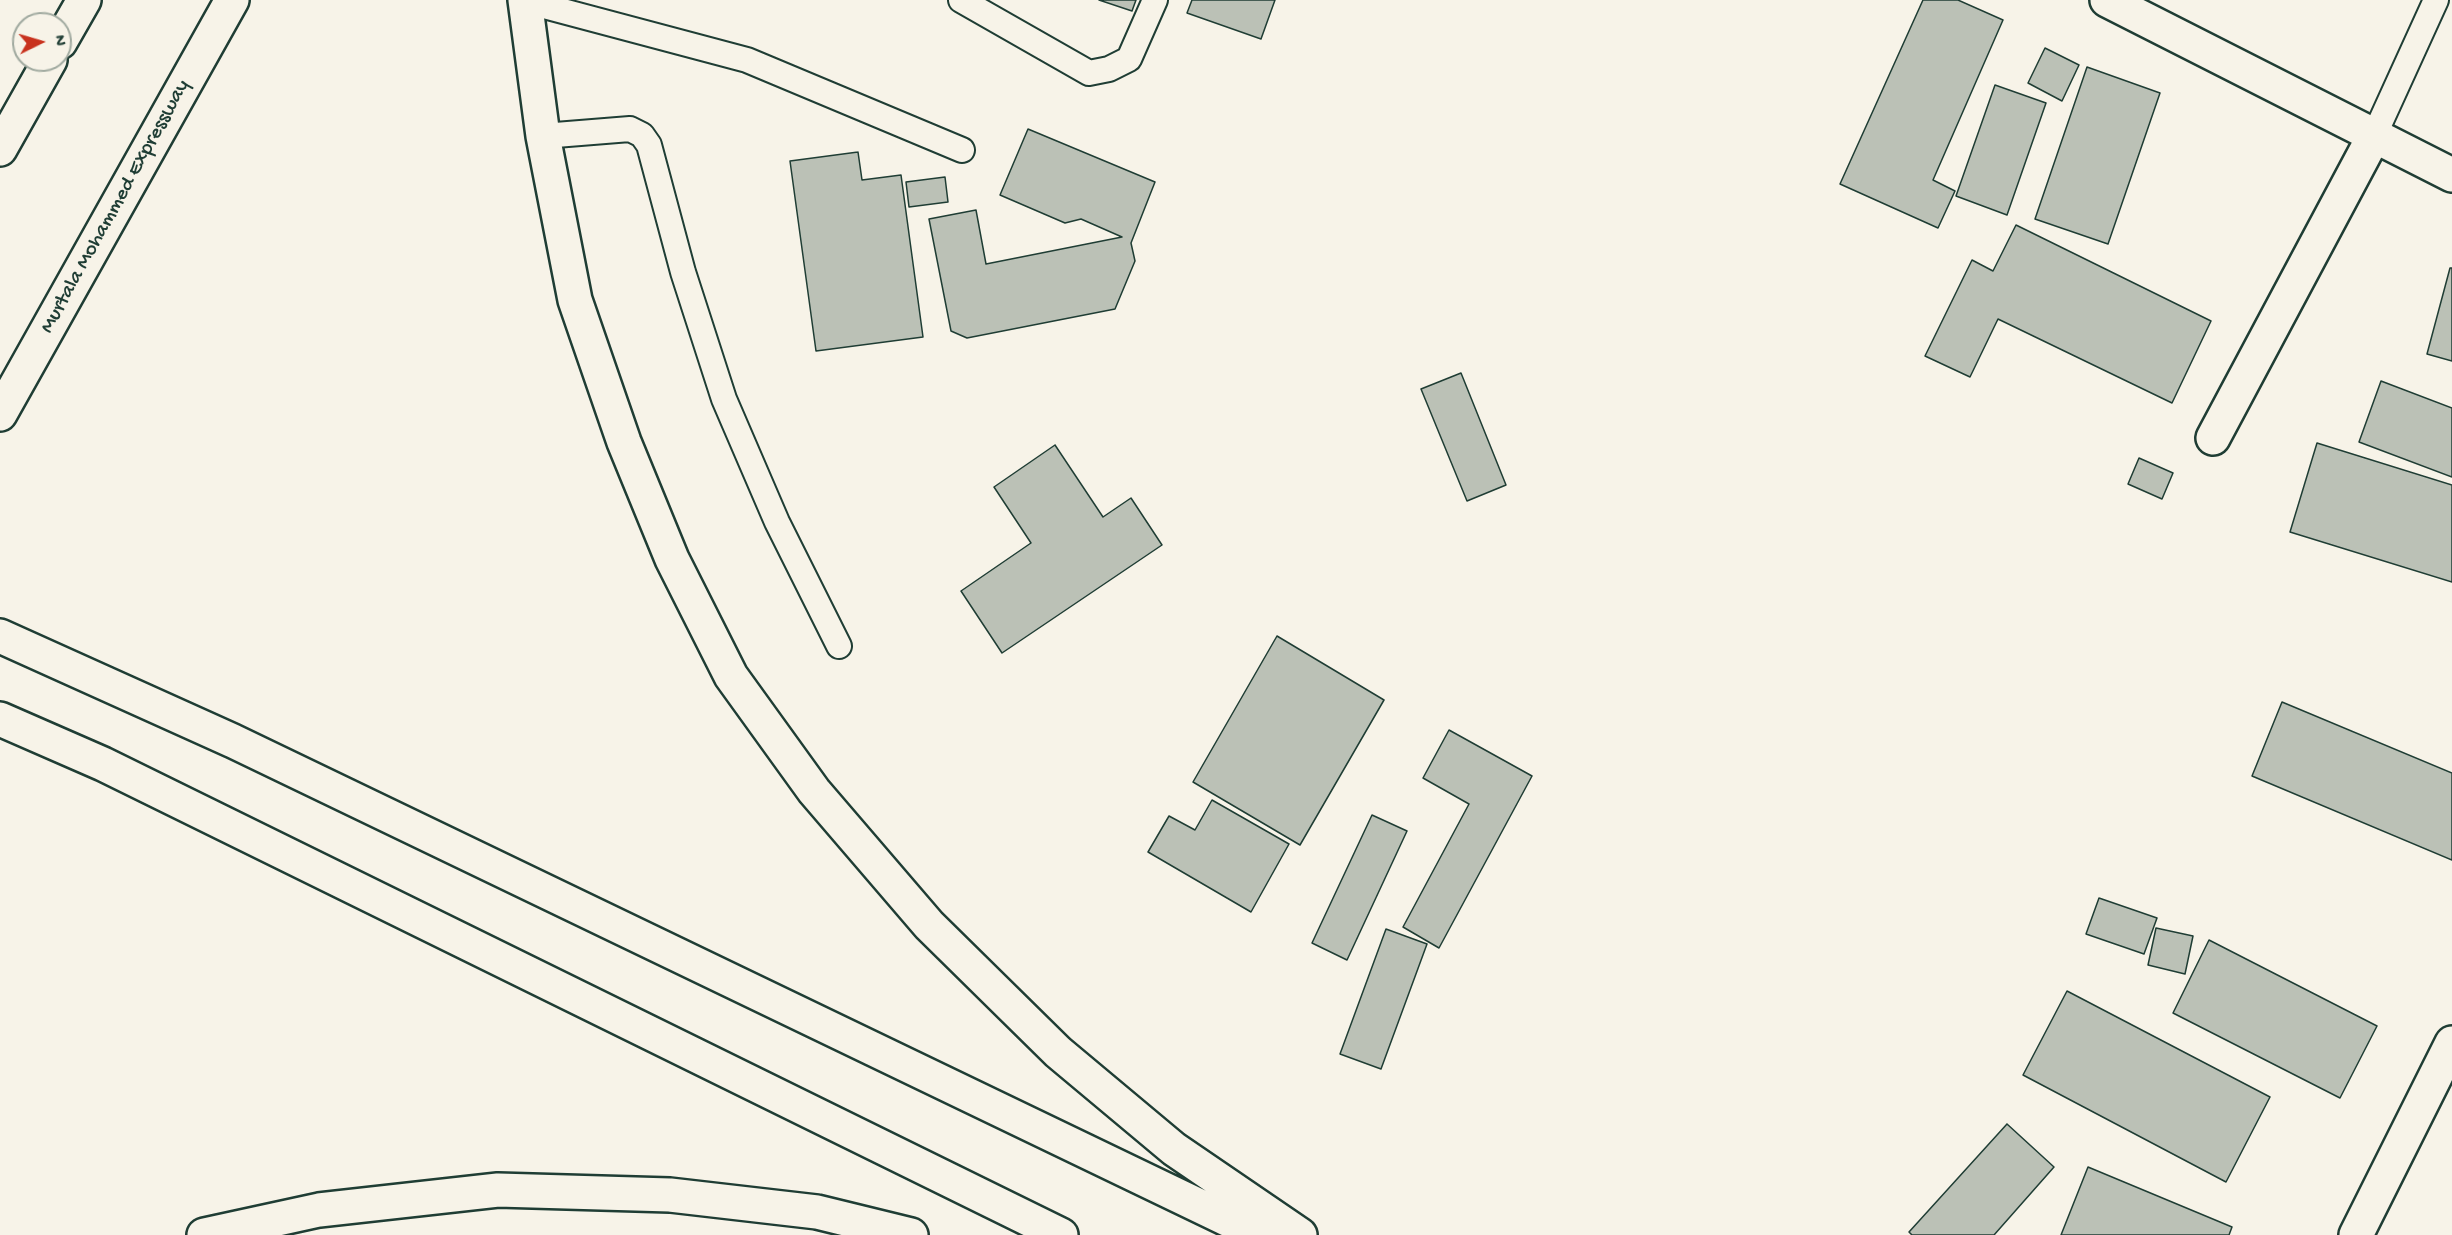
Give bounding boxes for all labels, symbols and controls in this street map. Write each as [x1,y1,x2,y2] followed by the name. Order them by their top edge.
[12,12,72,72] north arrow
[49,35,68,47] text: N
[36,76,196,338] street label: Murtala Mohammed Expressway

